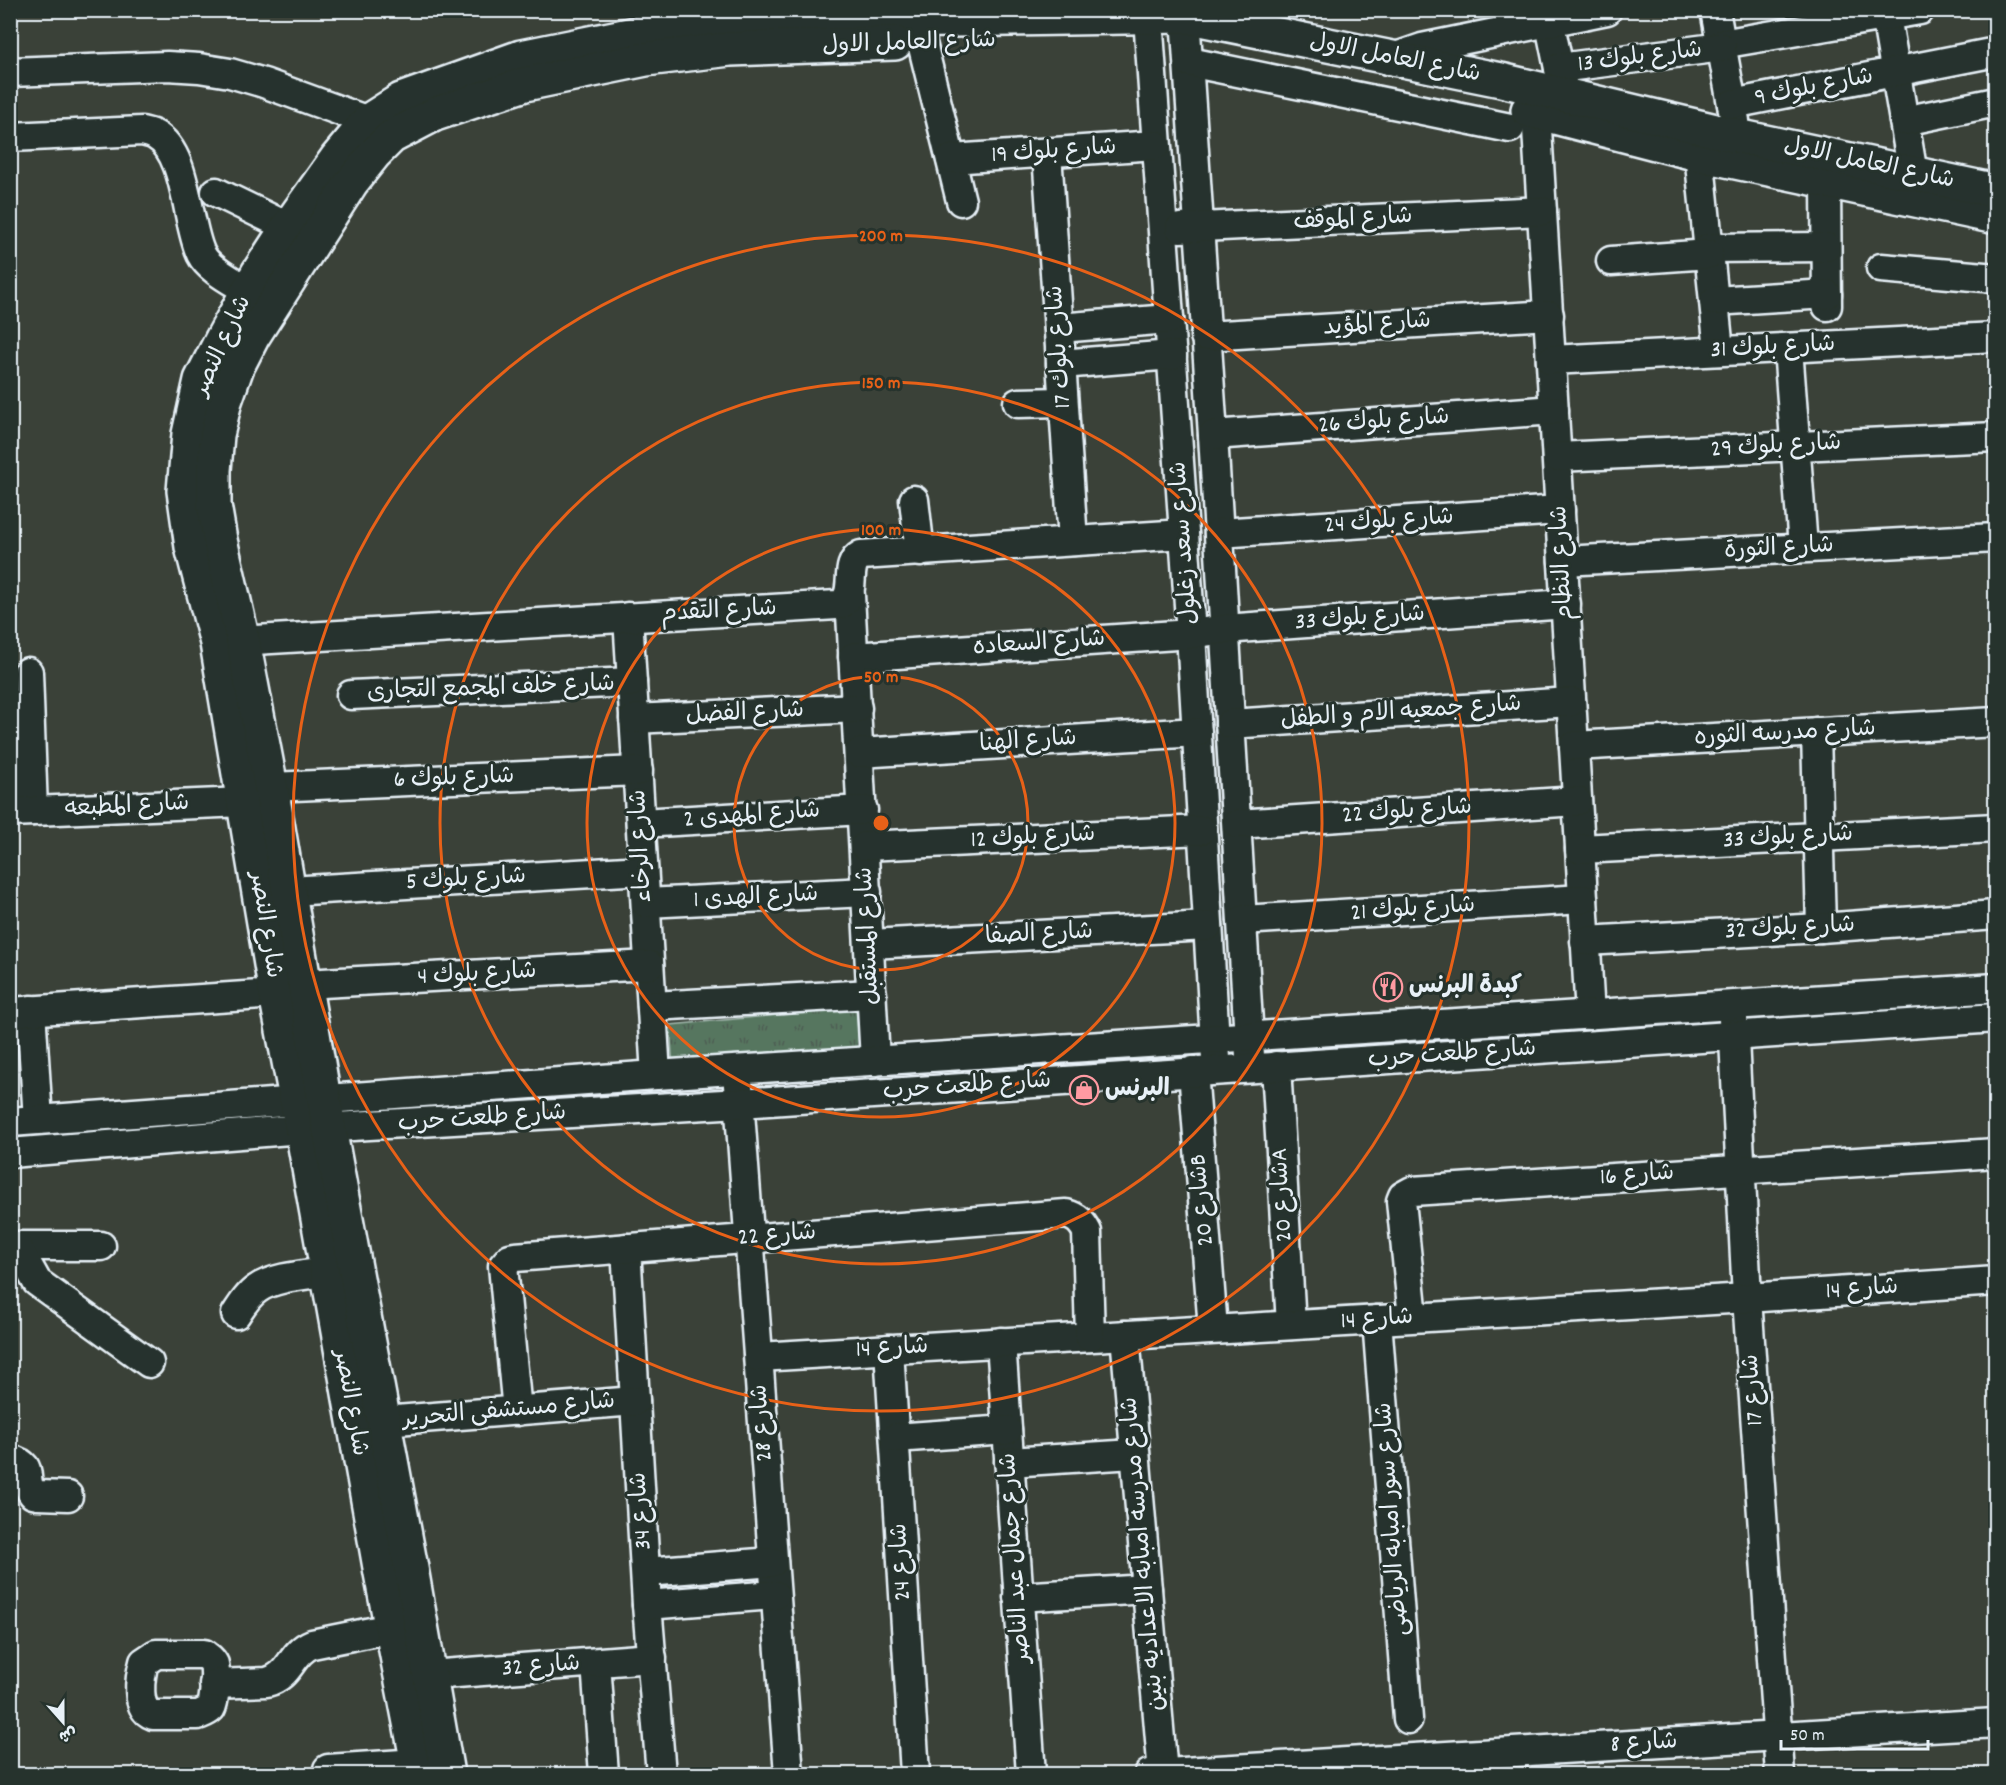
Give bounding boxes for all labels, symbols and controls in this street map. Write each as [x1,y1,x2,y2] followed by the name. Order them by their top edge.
[822,24,996,64] street label: شارع العامل الاول
[1307,26,1483,92] street label: شارع العامل الاول
[1576,34,1704,82] street label: شارع بلوك 13
[1752,60,1876,116] street label: شارع بلوك 9
[1781,129,1957,199] street label: شارع العامل الاول
[990,131,1118,173] street label: شارع بلوك 19
[1293,200,1413,240] street label: شارع الموقف
[859,225,903,250] text: 200 m
[1039,284,1081,410] street label: شارع بلوك 17
[184,290,261,404] street label: شارع النصر
[1322,304,1432,346] street label: شارع المؤيد
[1710,328,1836,368] street label: شارع بلوك 31
[862,372,900,397] text: 150 m
[1317,400,1451,444] street label: شارع بلوك 26
[1710,427,1842,467] street label: شارع بلوك 29
[1162,460,1208,626] street label: شارع سعد زغلول
[1323,501,1455,543] street label: شارع بلوك 24
[1543,504,1583,622] street label: شارع النظام
[861,519,901,544] text: 100 m
[1723,529,1835,569] street label: شارع الثورة
[660,592,778,632] street label: شارع التقدم
[1294,597,1426,641] street label: شارع بلوك 33
[972,622,1106,666] street label: شارع السعاده
[864,666,898,691] text: 50 m
[367,668,615,710] street label: شارع خلف المجمع التجارى
[1279,688,1523,738] street label: شارع جمعيه الام و الطفل
[685,694,805,734] street label: شارع الفضل
[1693,712,1877,756] street label: شارع مدرسه الثوره
[978,722,1078,762] street label: شارع الهنا
[393,760,515,798] street label: شارع بلوك 6
[64,787,190,827] street label: شارع المطبعه
[622,789,662,903] street label: شارع الرخاء
[1341,791,1473,833] street label: شارع بلوك 22
[683,794,821,838] street label: شارع المهدى 2
[871,813,891,833] centre of rings
[970,818,1096,858] street label: شارع بلوك 12
[1722,818,1854,858] street label: شارع بلوك 33
[405,860,527,900] street label: شارع بلوك 5
[848,866,890,1006] street label: شارع المستقبل
[239,867,290,981] street label: شارع النصر
[693,878,819,918] street label: شارع الهدى 1
[1350,889,1476,931] street label: شارع بلوك 21
[1724,909,1856,949] street label: شارع بلوك 32
[984,915,1094,955] street label: شارع الصفا
[417,955,537,995] street label: شارع بلوك 4
[1409,970,1522,1004] place label: كبدة البرنس
[1372,971,1404,1003] restaurant icon: كبدة البرنس
[1367,1032,1537,1078] street label: شارع طلعت حرب
[882,1064,1052,1110] street label: شارع طلعت حرب
[1105,1073,1170,1107] place label: البرنس
[1068,1074,1100,1106] shop icon: البرنس
[397,1096,567,1142] street label: شارع طلعت حرب
[1264,1147,1302,1243] street label: شارع 20A
[1182,1152,1224,1248] street label: شارع 20B
[1599,1156,1675,1196] street label: شارع 16
[737,1216,817,1256] street label: شارع 22
[1825,1271,1899,1309] street label: شارع 14
[1340,1301,1414,1339] street label: شارع 14
[855,1330,929,1368] street label: شارع 14
[324,1345,376,1459] street label: شارع النصر
[1735,1353,1773,1427] street label: شارع 17
[743,1383,783,1463] street label: شارع 28
[399,1385,617,1437] street label: شارع مستشفى التحرير
[1113,1395,1175,1713] street label: شارع مدرسه امبابه الاعداديه بنين
[1368,1401,1418,1637] street label: شارع سور امبابه الرياضى
[992,1452,1040,1666] street label: شارع جمال عبد الناصر
[622,1471,662,1551] street label: شارع 34
[883,1522,921,1602] street label: شارع 24
[501,1647,581,1687] street label: شارع 32
[33,1692,93,1752] north arrow
[1781,1713,1928,1751] scale bar
[55,1720,80,1748] text: ش
[1790,1724,1825,1749] text: 50 m
[1610,1725,1678,1763] street label: شارع 8

